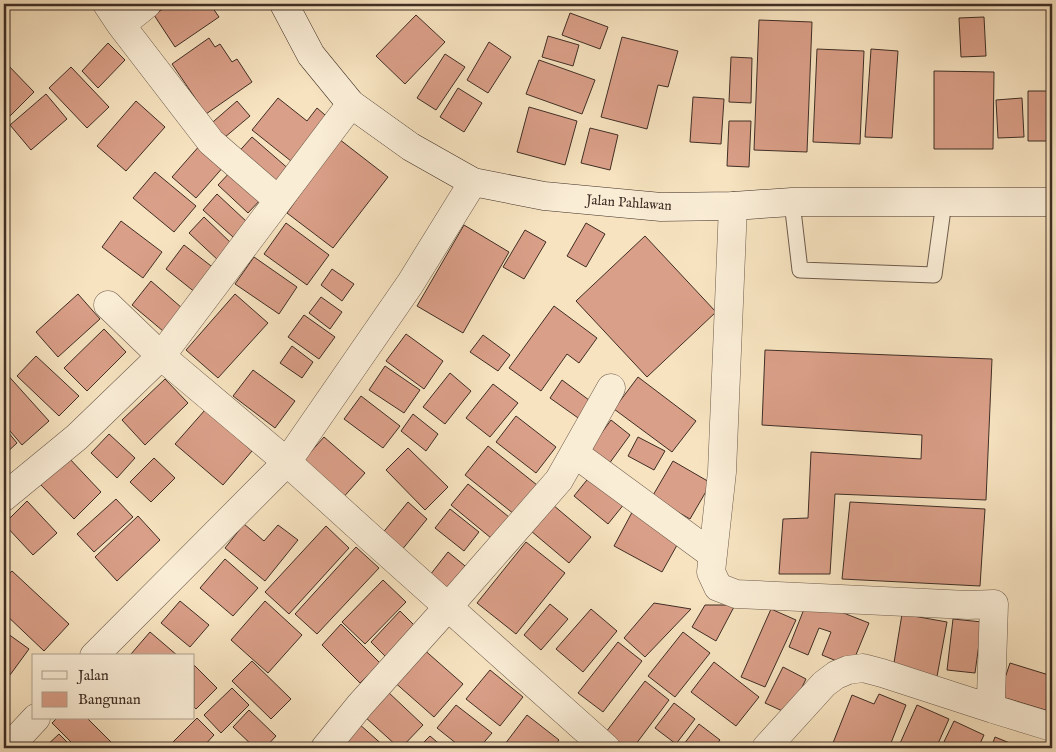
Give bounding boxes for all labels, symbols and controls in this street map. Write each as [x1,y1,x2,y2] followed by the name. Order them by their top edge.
[584,191,673,215] street label: Jalan Pahlawan
[32,654,195,720] legend
[76,666,109,685] text: Jalan
[78,690,141,709] text: Bangunan

